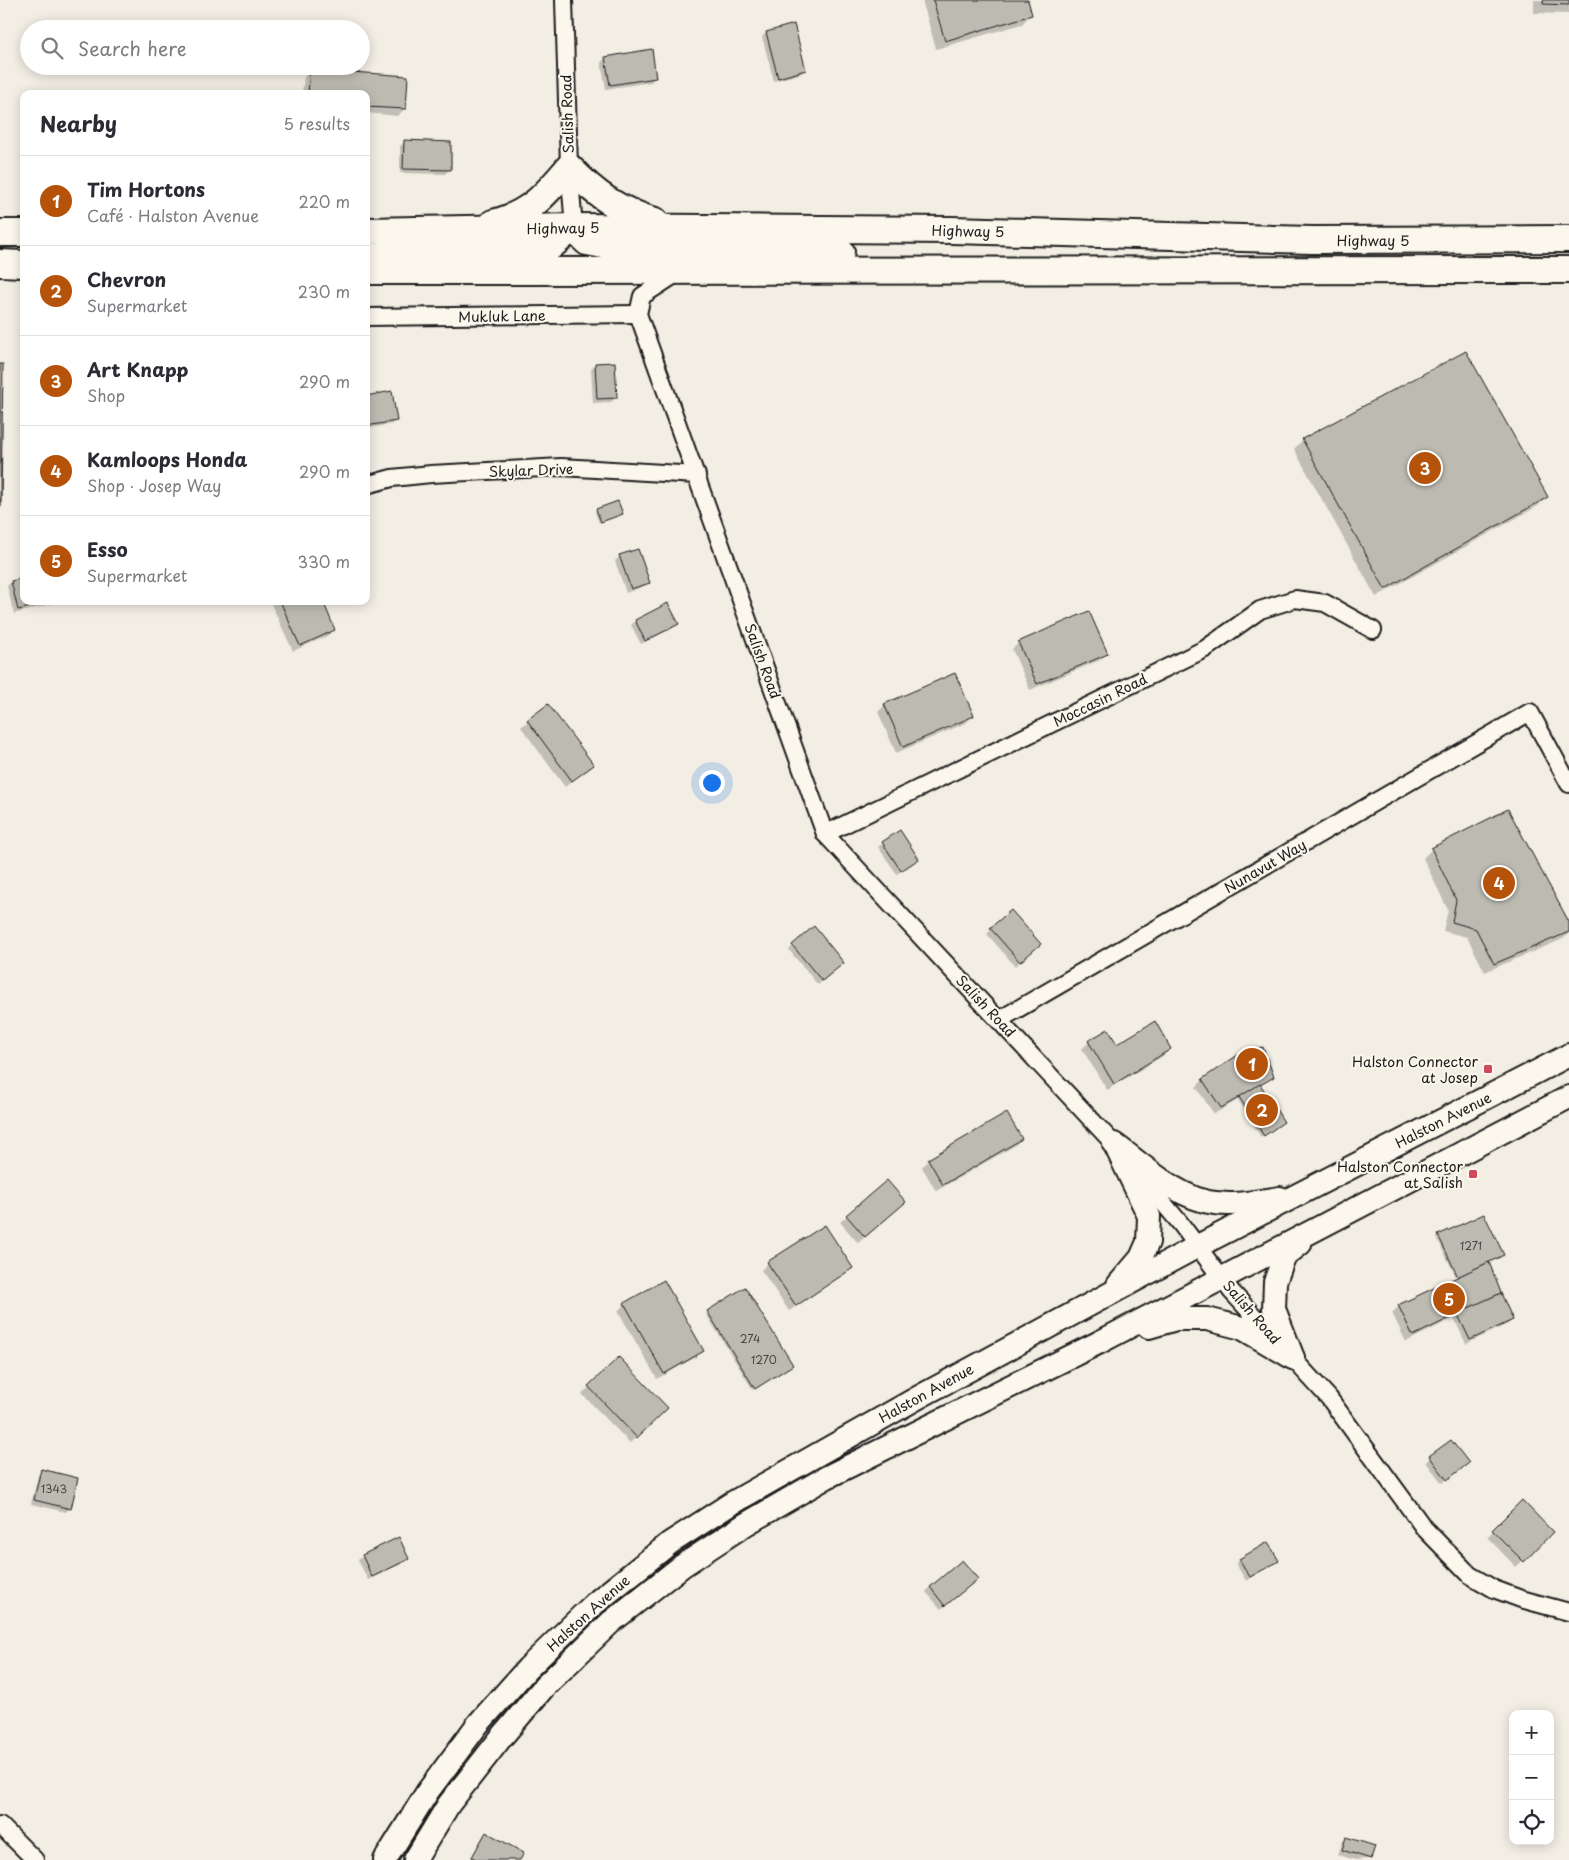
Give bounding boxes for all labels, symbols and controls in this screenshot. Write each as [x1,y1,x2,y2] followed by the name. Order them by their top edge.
[20,20,370,75] search box
[38,34,66,62] icon: search
[78,34,187,62] text: Search here
[555,74,579,154] street label: Salish Road
[40,107,117,139] text: Nearby
[283,111,350,135] text: 5 results
[87,175,205,203] text: Tim Hortons
[52,189,60,213] text: 1
[299,189,350,213] text: 220 m
[87,203,259,227] text: Café · Halston Avenue
[526,217,600,239] street label: Highway 5
[931,220,1005,242] street label: Highway 5
[1337,230,1409,251] street label: Highway 5
[87,265,166,293] text: Chevron
[50,279,62,303] text: 2
[298,279,350,303] text: 230 m
[87,293,187,317] text: Supermarket
[458,305,546,327] street label: Mukluk Lane
[87,355,188,383] text: Art Knapp
[51,369,61,393] text: 3
[299,369,350,393] text: 290 m
[87,383,125,407] text: Shop
[87,445,247,473] text: Kamloops Honda
[1409,449,1441,487] pin: 3
[488,458,574,482] street label: Skylar Drive
[51,459,61,483] text: 4
[299,459,350,483] text: 290 m
[87,473,221,497] text: Shop · Josep Way
[87,535,128,563] text: Esso
[51,549,61,573] text: 5
[297,549,350,573] text: 330 m
[87,563,187,587] text: Supermarket
[740,620,786,702] street label: Salish Road
[1049,668,1151,732] street label: Moccasin Road
[699,770,725,796] your location
[1220,834,1310,898] street label: Nunavut Way
[1483,864,1515,902] pin: 4
[951,970,1021,1042] street label: Salish Road
[1236,1045,1268,1083] pin: 1
[1352,1051,1478,1088] place label: Halston Connector at Josep
[1482,1063,1494,1075] marker: Halston Connector at Josep
[1391,1087,1495,1153] street label: Halston Avenue
[1246,1091,1278,1129] pin: 2
[1337,1156,1463,1193] place label: Halston Connector at Salish
[1467,1168,1479,1180] marker: Halston Connector at Salish
[1460,1237,1482,1254] house number: 1271
[1218,1275,1286,1349] street label: Salish Road
[1433,1280,1465,1318] pin: 5
[740,1330,760,1347] house number: 274
[751,1351,777,1368] house number: 1270
[875,1358,978,1428] street label: Halston Avenue
[41,1480,67,1497] house number: 1343
[542,1570,634,1656] street label: Halston Avenue
[1509,1710,1554,1845] map controls
[1509,1710,1554,1755] button: +
[1509,1755,1554,1800] button: −
[1509,1800,1554,1845] button: locate

